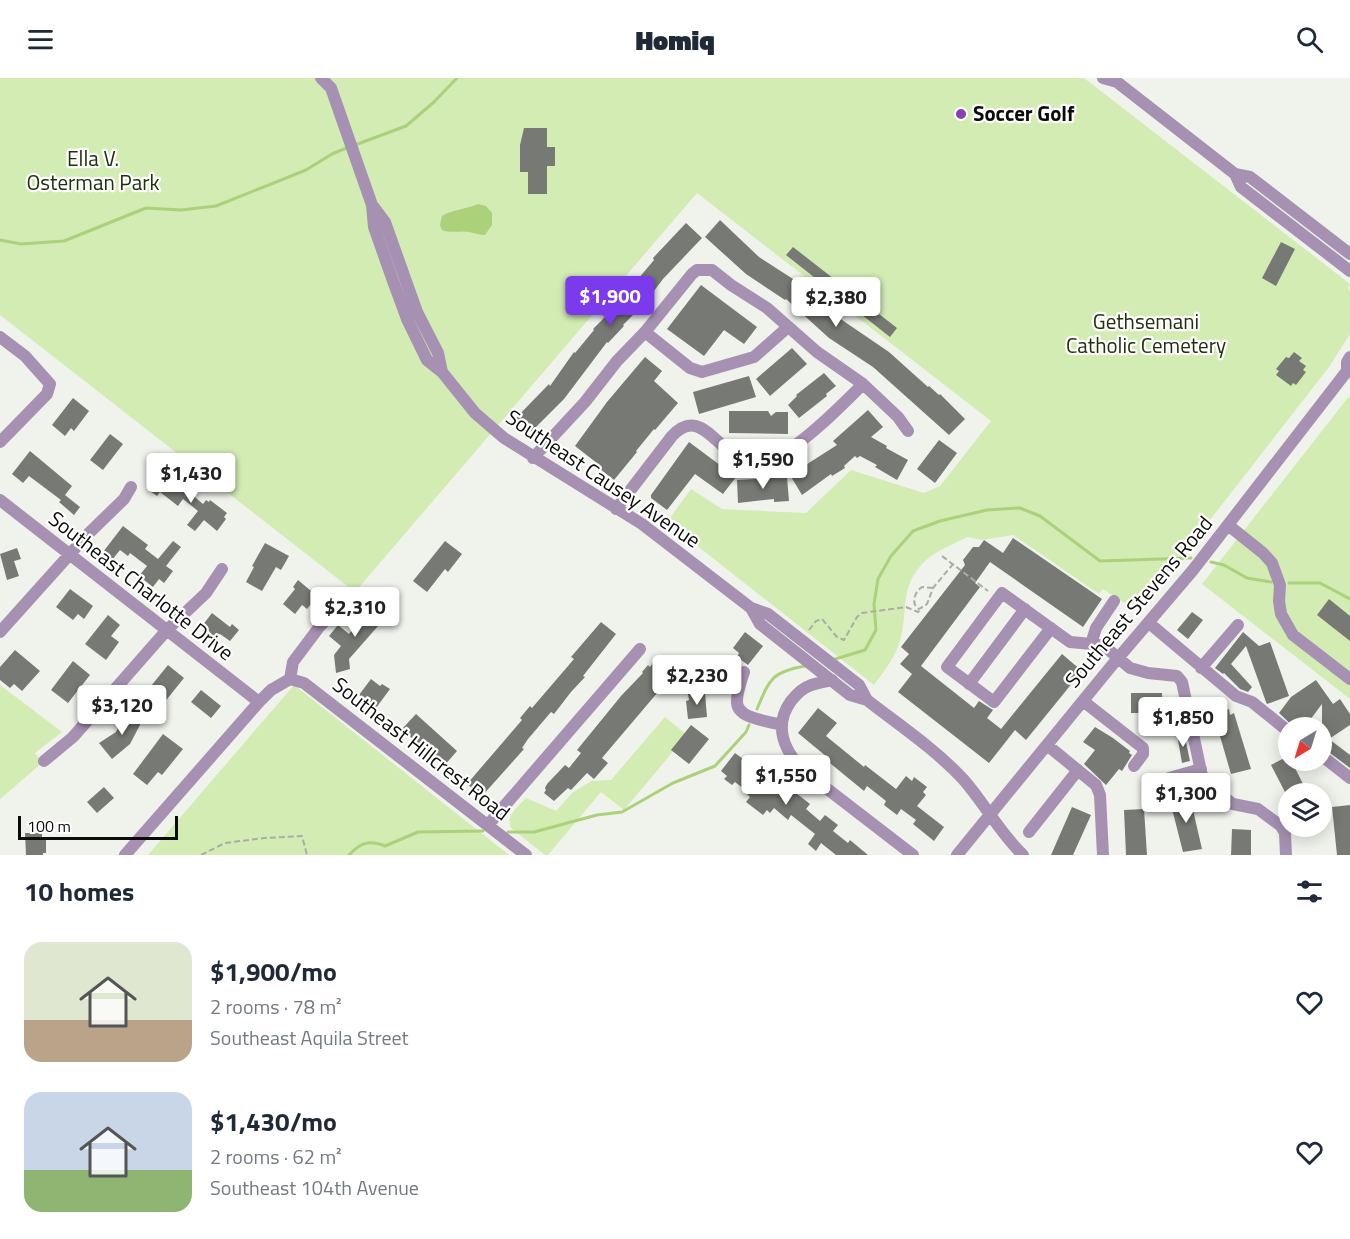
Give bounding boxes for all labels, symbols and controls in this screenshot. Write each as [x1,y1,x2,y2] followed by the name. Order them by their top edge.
[635,19,715,60] text: Homiq
[24,23,57,56] icon: menu
[1293,23,1326,56] icon: search
[973,97,1075,129] place label: Soccer Golf
[954,107,968,121] marker: Soccer Golf
[26,142,160,198] park label: Ella V. Osterman Park
[561,276,659,327] pin: $1,900
[787,277,885,328] pin: $2,380
[579,280,641,311] text: $1,900
[805,281,867,312] text: $2,380
[1066,305,1226,361] park label: Gethsemani Catholic Cemetery
[500,401,707,555] street label: Southeast Causey Avenue
[714,439,812,490] pin: $1,590
[732,443,794,474] text: $1,590
[142,453,240,504] pin: $1,430
[160,457,222,488] text: $1,430
[42,503,241,668] street label: Southeast Charlotte Drive
[1057,508,1220,694] street label: Southeast Stevens Road
[306,587,404,638] pin: $2,310
[324,591,386,622] text: $2,310
[648,655,746,706] pin: $2,230
[666,659,728,690] text: $2,230
[326,669,517,828] street label: Southeast Hillcrest Road
[73,685,171,736] pin: $3,120
[91,689,153,720] text: $3,120
[1134,697,1232,748] pin: $1,850
[1152,701,1214,732] text: $1,850
[1278,717,1332,771] north arrow
[1278,717,1332,837] map controls
[737,755,835,806] pin: $1,550
[755,759,817,790] text: $1,550
[1137,773,1235,824] pin: $1,300
[1155,777,1217,808] text: $1,300
[1278,783,1332,837] button: layers
[18,813,178,840] scale bar
[27,814,71,838] text: 100 m
[24,872,134,911] text: 10 homes
[1293,875,1326,908] icon: filters
[210,952,337,991] text: $1,900/mo
[72,966,144,1038] icon: home
[1293,986,1326,1019] icon: heart
[210,991,342,1022] text: 2 rooms · 78 m²
[210,1022,409,1053] text: Southeast Aquila Street
[210,1102,337,1141] text: $1,430/mo
[72,1116,144,1188] icon: home
[1293,1136,1326,1169] icon: heart
[210,1141,342,1172] text: 2 rooms · 62 m²
[210,1172,419,1203] text: Southeast 104th Avenue

